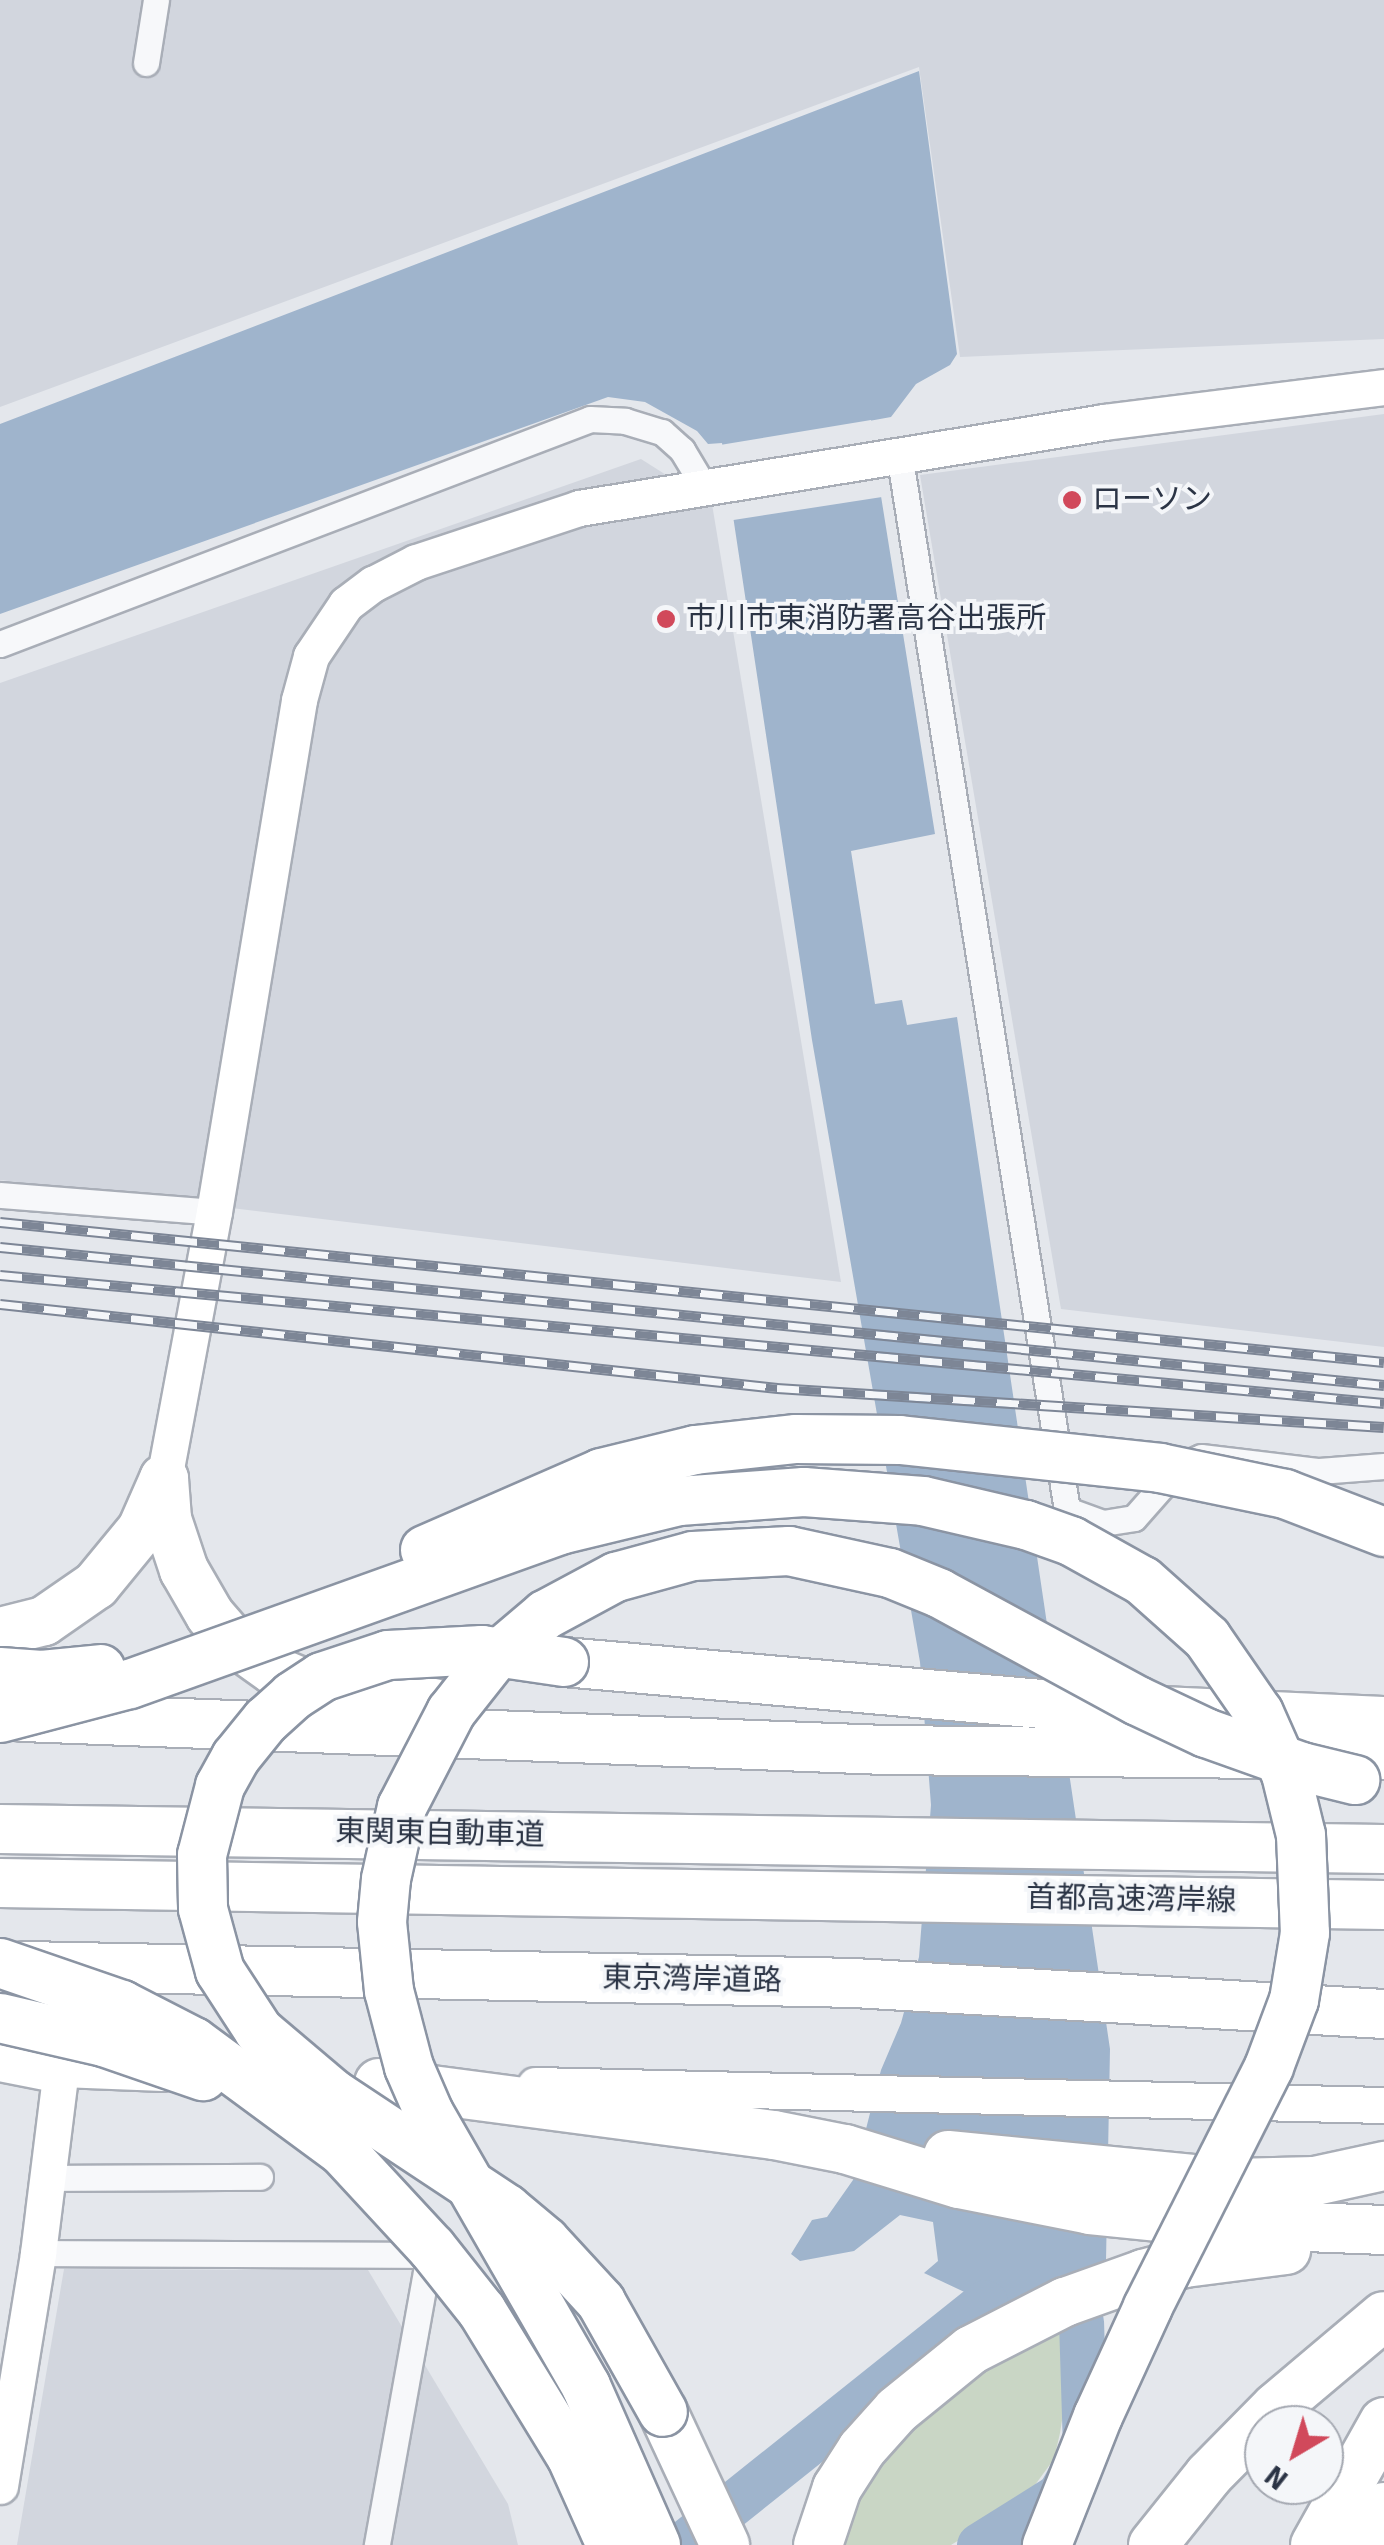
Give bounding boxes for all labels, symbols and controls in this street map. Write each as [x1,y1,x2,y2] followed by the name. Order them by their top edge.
[1092,482,1212,518] place label: ローソン
[1061,489,1083,511] marker: ローソン
[686,601,1046,637] place label: 市川市東消防署高谷出張所
[655,608,677,630] marker: 市川市東消防署高谷出張所
[335,1814,545,1854] street label: 東関東自動車道
[1026,1880,1236,1920] street label: 首都高速湾岸線
[602,1960,782,2000] street label: 東京湾岸道路
[1244,2405,1344,2505] north arrow
[1259,2458,1295,2496] text: N

